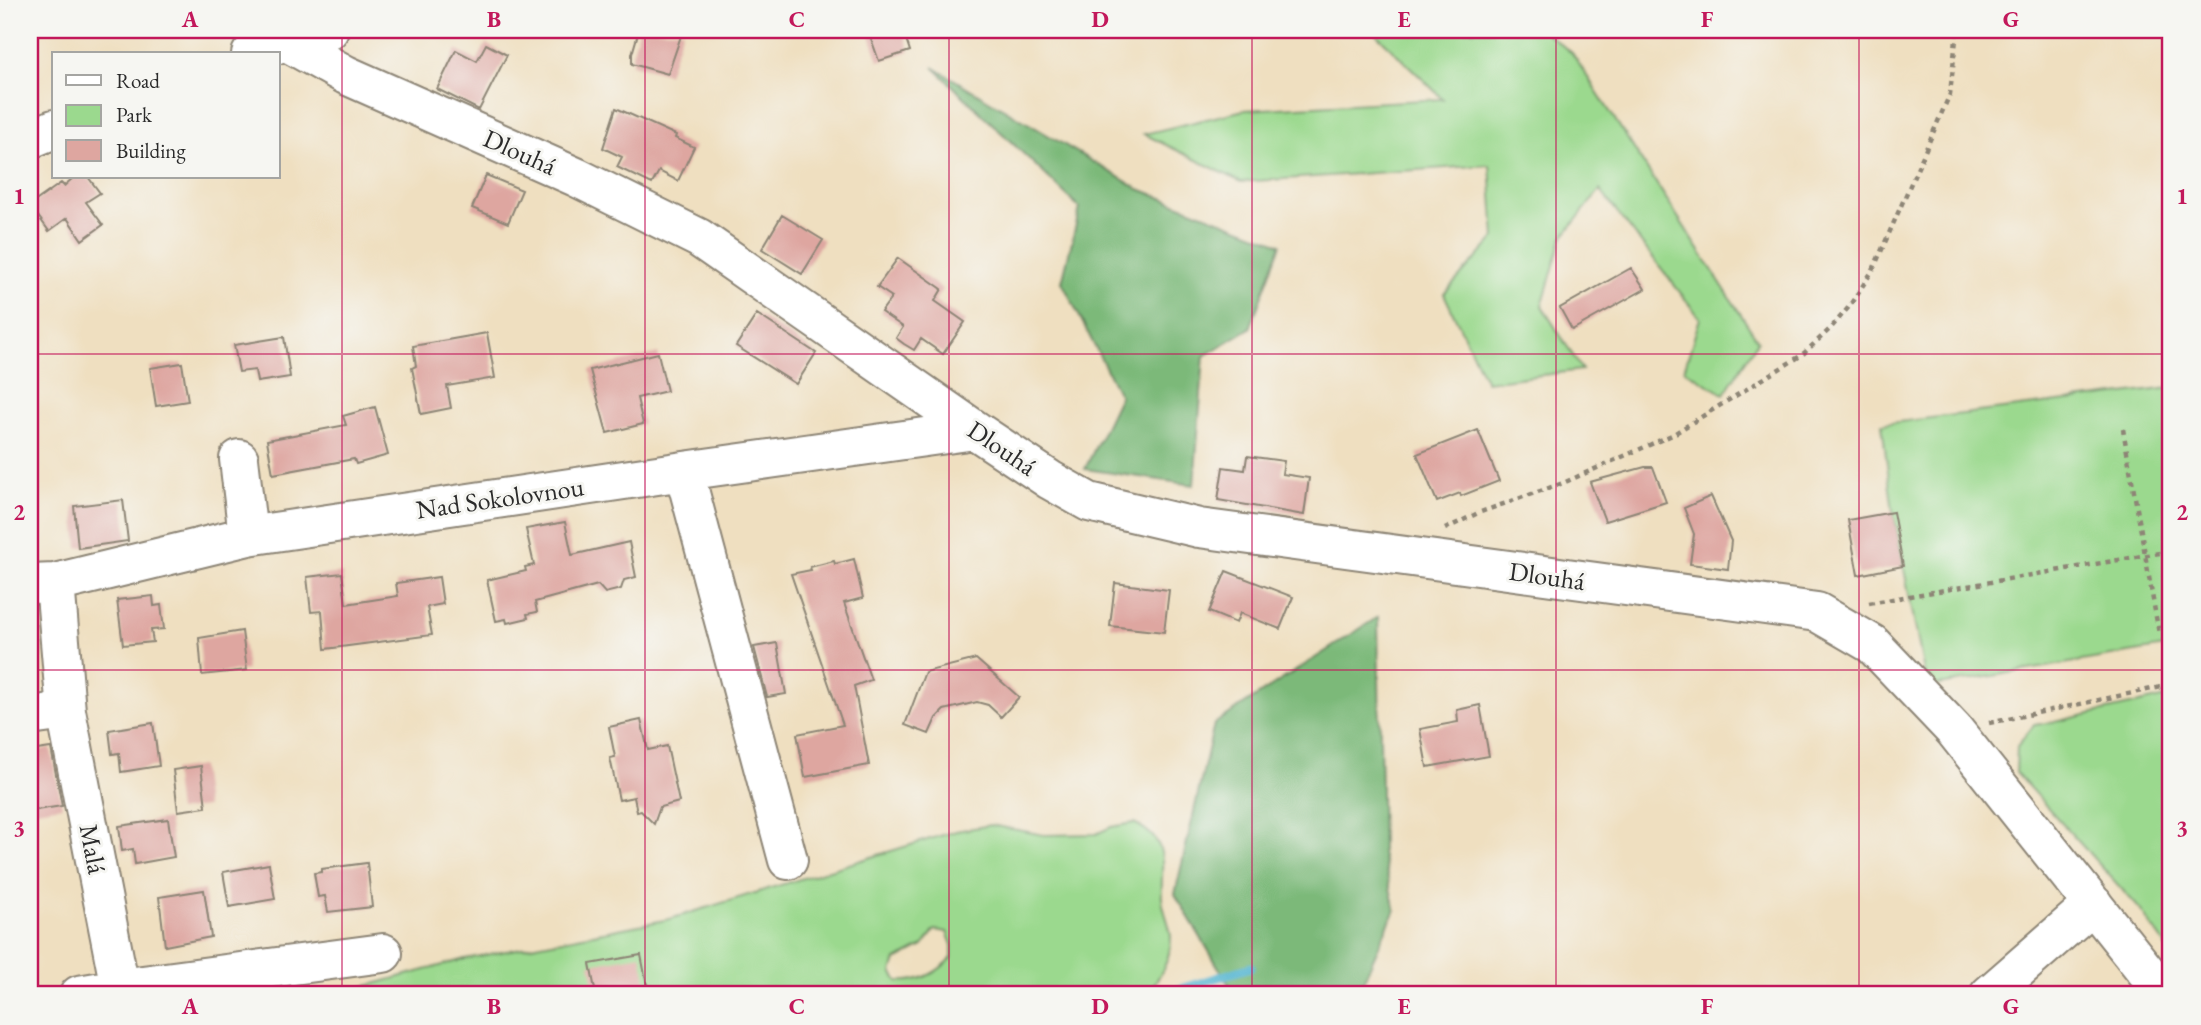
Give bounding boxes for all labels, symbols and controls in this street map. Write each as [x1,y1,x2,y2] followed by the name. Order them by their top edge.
[181,4,199,34] text: A
[487,4,501,34] text: B
[789,4,805,34] text: C
[1091,4,1109,34] text: D
[1397,4,1411,34] text: E
[1701,4,1714,34] text: F
[2003,4,2019,34] text: G
[52,52,280,178] legend
[116,67,160,94] text: Road
[116,101,153,128] text: Park
[478,121,562,183] street label: Dlouhá
[116,137,186,164] text: Building
[13,181,25,211] text: 1
[2176,181,2188,211] text: 1
[961,413,1044,484] street label: Dlouhá
[414,469,586,527] street label: Nad Sokolovnou
[13,497,25,527] text: 2
[2176,497,2188,527] text: 2
[1507,554,1588,598] street label: Dlouhá
[13,813,25,843] text: 3
[2176,813,2188,843] text: 3
[72,821,115,877] street label: Malá
[181,991,199,1021] text: A
[487,991,501,1021] text: B
[789,991,805,1021] text: C
[1091,991,1109,1021] text: D
[1397,991,1411,1021] text: E
[1701,991,1714,1021] text: F
[2003,991,2019,1021] text: G

